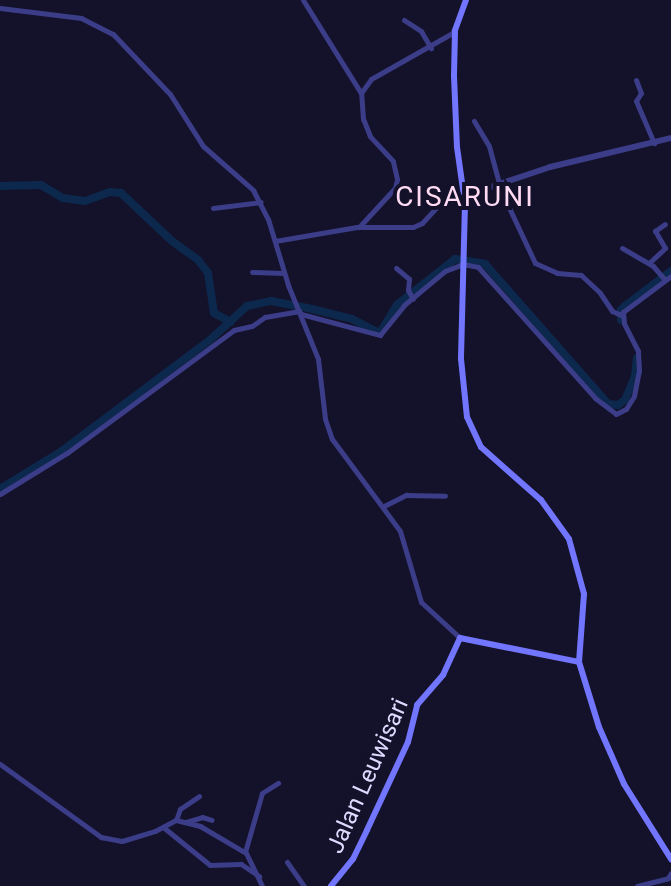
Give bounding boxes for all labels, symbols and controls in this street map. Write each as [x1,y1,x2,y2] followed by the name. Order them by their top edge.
[395,180,535,214] district label: CISARUNI
[321,694,415,858] street label: Jalan Leuwisari

